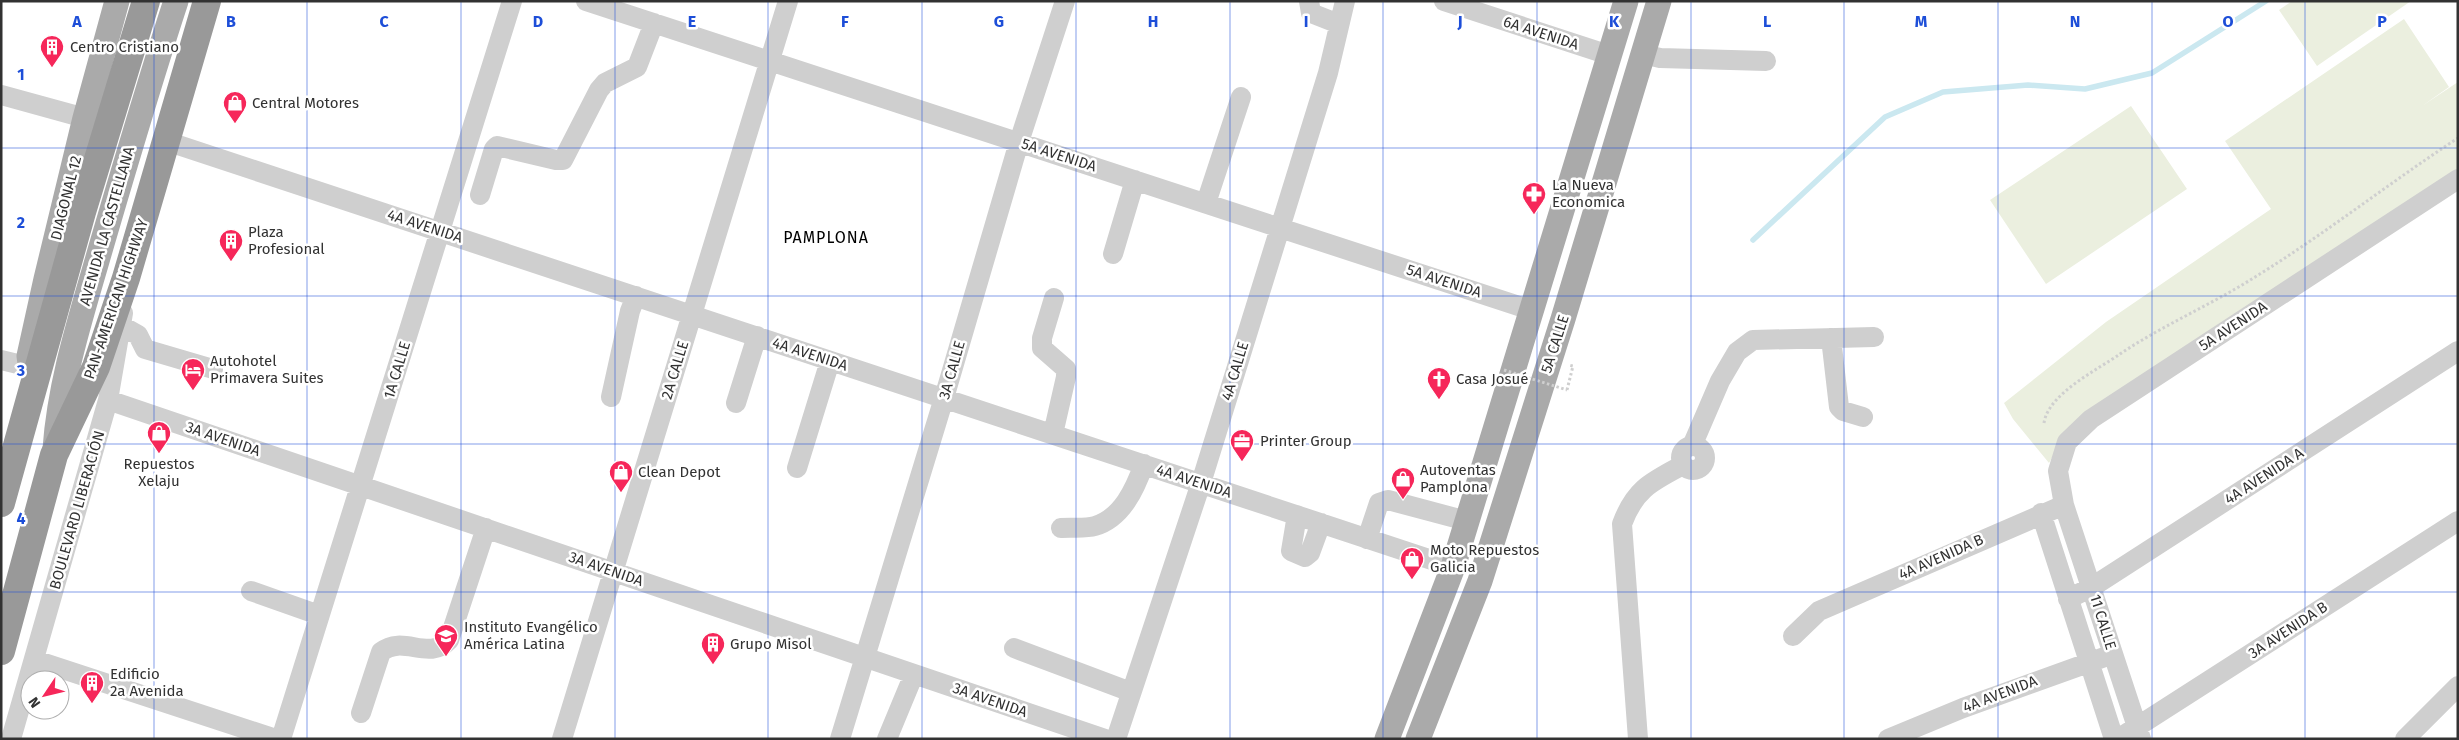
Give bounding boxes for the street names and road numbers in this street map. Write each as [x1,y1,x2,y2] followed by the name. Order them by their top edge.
[1501,12,1581,54] street label: 6A AVENIDA
[1019,134,1099,176] street label: 5A AVENIDA
[76,144,138,308] street label: AVENIDA LA CASTELLANA
[47,154,85,242] street label: DIAGONAL 12
[385,205,465,247] street label: 4A AVENIDA
[80,216,152,382] street label: PAN-AMERICAN HIGHWAY
[1404,260,1484,302] street label: 5A AVENIDA
[2196,297,2271,355] street label: 5A AVENIDA
[1537,313,1573,375] street label: 5A CALLE
[770,333,850,375] street label: 4A AVENIDA
[380,339,414,401] street label: 1A CALLE
[658,339,692,401] street label: 2A CALLE
[935,339,969,401] street label: 3A CALLE
[1218,339,1252,403] street label: 4A CALLE
[183,418,263,460] street label: 3A AVENIDA
[46,429,108,591] street label: BOULEVARD LIBERACIÓN
[2221,444,2307,508] street label: 4A AVENIDA A
[1154,460,1234,502] street label: 4A AVENIDA
[1896,530,1986,584] street label: 4A AVENIDA B
[566,548,646,590] street label: 3A AVENIDA
[2086,592,2120,652] street label: 11 CALLE
[2245,598,2331,662] street label: 3A AVENIDA B
[1960,671,2040,716] street label: 4A AVENIDA
[950,679,1030,721] street label: 3A AVENIDA

